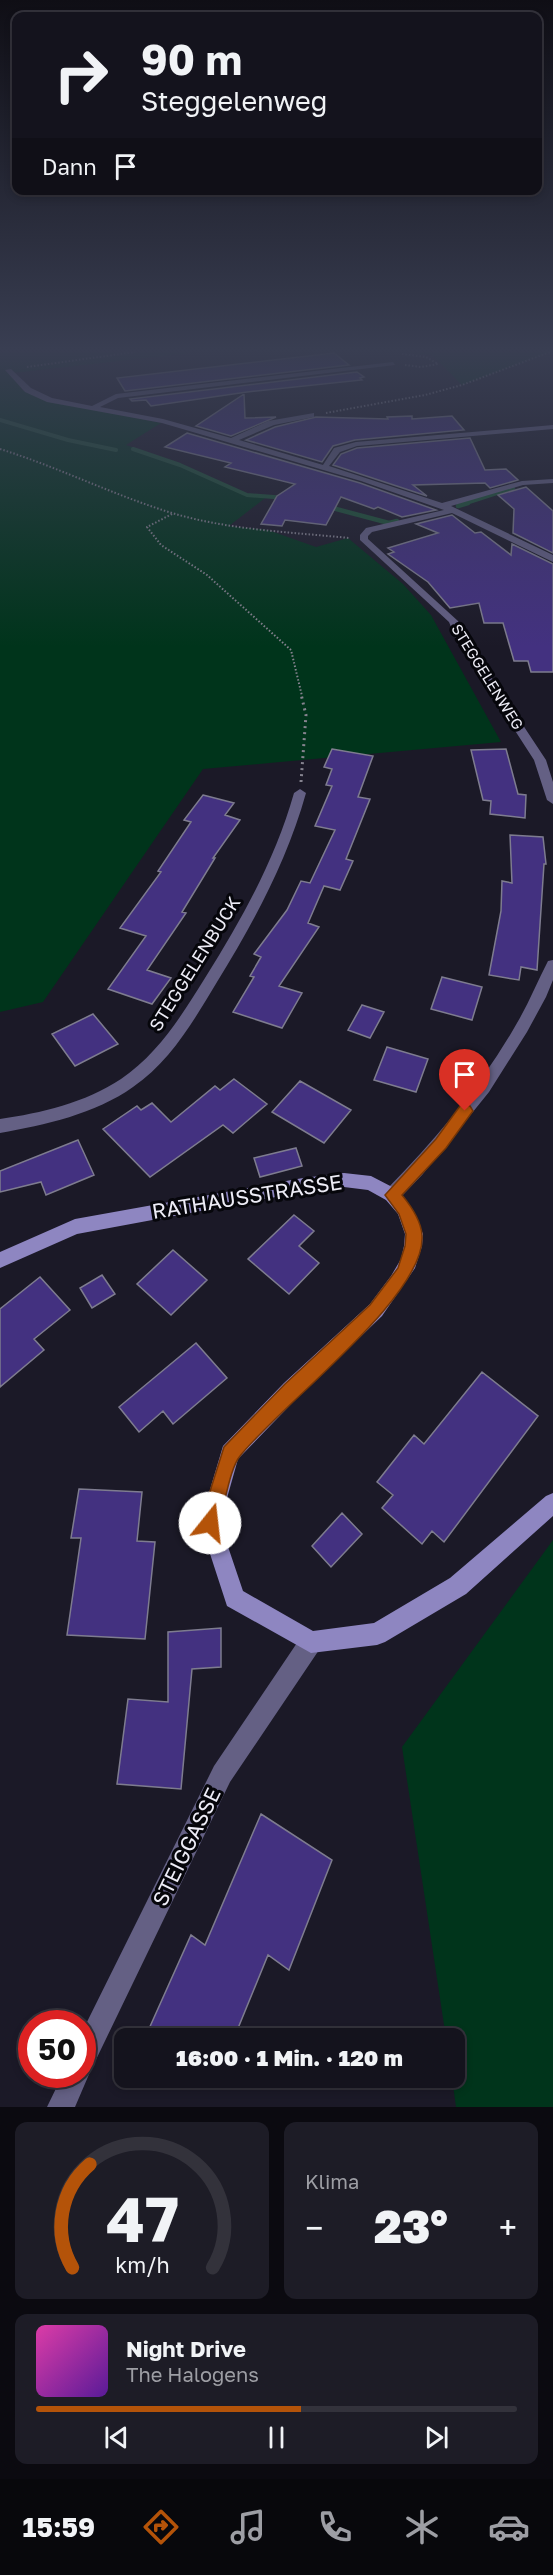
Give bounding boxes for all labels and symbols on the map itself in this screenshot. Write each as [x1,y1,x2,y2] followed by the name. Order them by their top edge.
[448,620,528,733] street label: STEGGELENWEG
[144,892,244,1035] street label: STEGGELENBUCK
[439,1049,490,1111] pin
[150,1168,344,1224] street label: RATHAUSSTRASSE
[178,1491,242,1555] position arrow
[146,1783,226,1910] street label: STEIGGASSE
[18,2010,96,2088] speed limit sign: 50

